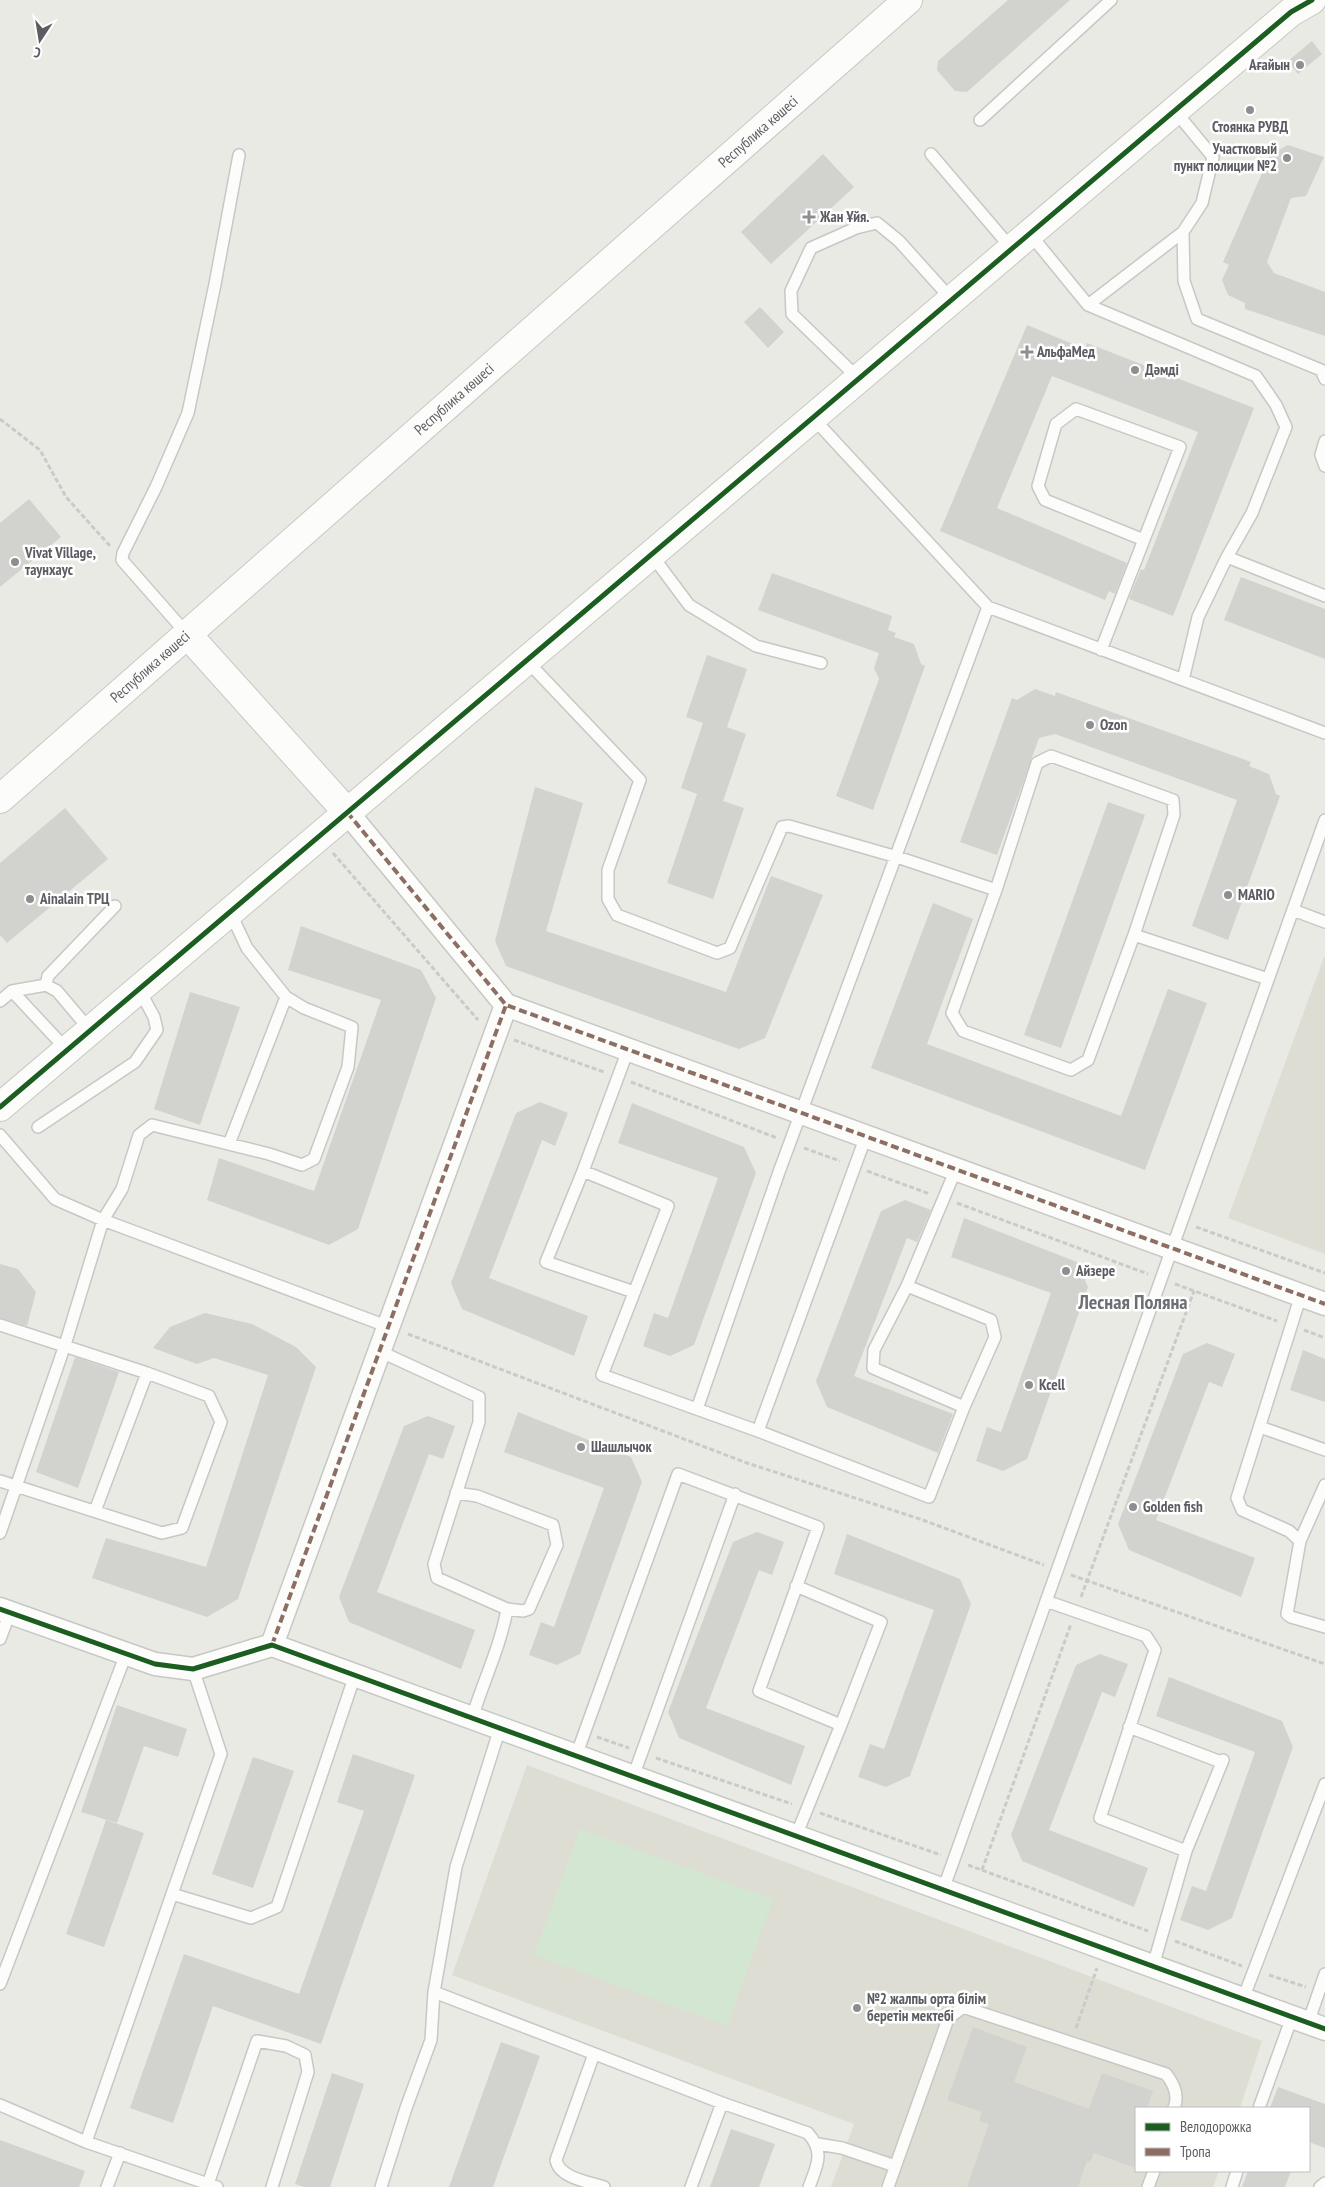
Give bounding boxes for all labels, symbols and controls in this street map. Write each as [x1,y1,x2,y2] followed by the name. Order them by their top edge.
[15,15,65,65] north arrow
[32,43,42,62] text: С
[1248,55,1290,74] place label: Ағайын
[1294,59,1306,71] marker: Ағайын
[714,91,802,172] street label: Республика көшесі
[1244,104,1256,116] marker: Стоянка РУВД
[1212,117,1288,136] place label: Стоянка РУВД
[1174,139,1277,175] place label: Участковый пункт полиции №2
[1281,152,1293,164] marker: Участковый пункт полиции №2
[819,207,869,226] place label: Жан Ұйя.
[802,210,816,224] marker: Жан Ұйя.
[1036,342,1095,361] place label: АльфаМед
[1021,346,1033,358] marker: АльфаМед
[410,359,498,439] street label: Республика көшесі
[1145,360,1179,379] place label: Дәмді
[1129,364,1141,376] marker: Дәмді
[24,543,96,579] place label: Vivat Village, таунхаус
[9,556,21,568] marker: Vivat Village, таунхаус
[106,626,194,707] street label: Республика көшесі
[1100,715,1127,734] place label: Ozon
[1084,719,1096,731] marker: Ozon
[1238,885,1275,904] place label: MARIO
[39,889,110,908] place label: Ainalain ТРЦ
[1222,889,1234,901] marker: MARIO
[24,893,36,905] marker: Ainalain ТРЦ
[1075,1261,1115,1280] place label: Айзере
[1060,1265,1072,1277] marker: Айзере
[1077,1289,1188,1315] district label: Лесная Поляна
[1039,1375,1065,1394] place label: Kcell
[1023,1379,1035,1391] marker: Kcell
[591,1437,653,1456] place label: Шашлычок
[575,1441,587,1453] marker: Шашлычок
[1143,1497,1203,1516] place label: Golden fish
[1127,1501,1139,1513] marker: Golden fish
[867,1989,986,2025] place label: №2 жалпы орта білім беретін мектебі
[851,2002,863,2014] marker: №2 жалпы орта білім беретін мектебі
[1135,2107,1310,2172] legend
[1180,2117,1251,2136] text: Велодорожка
[1180,2142,1211,2161] text: Тропа

